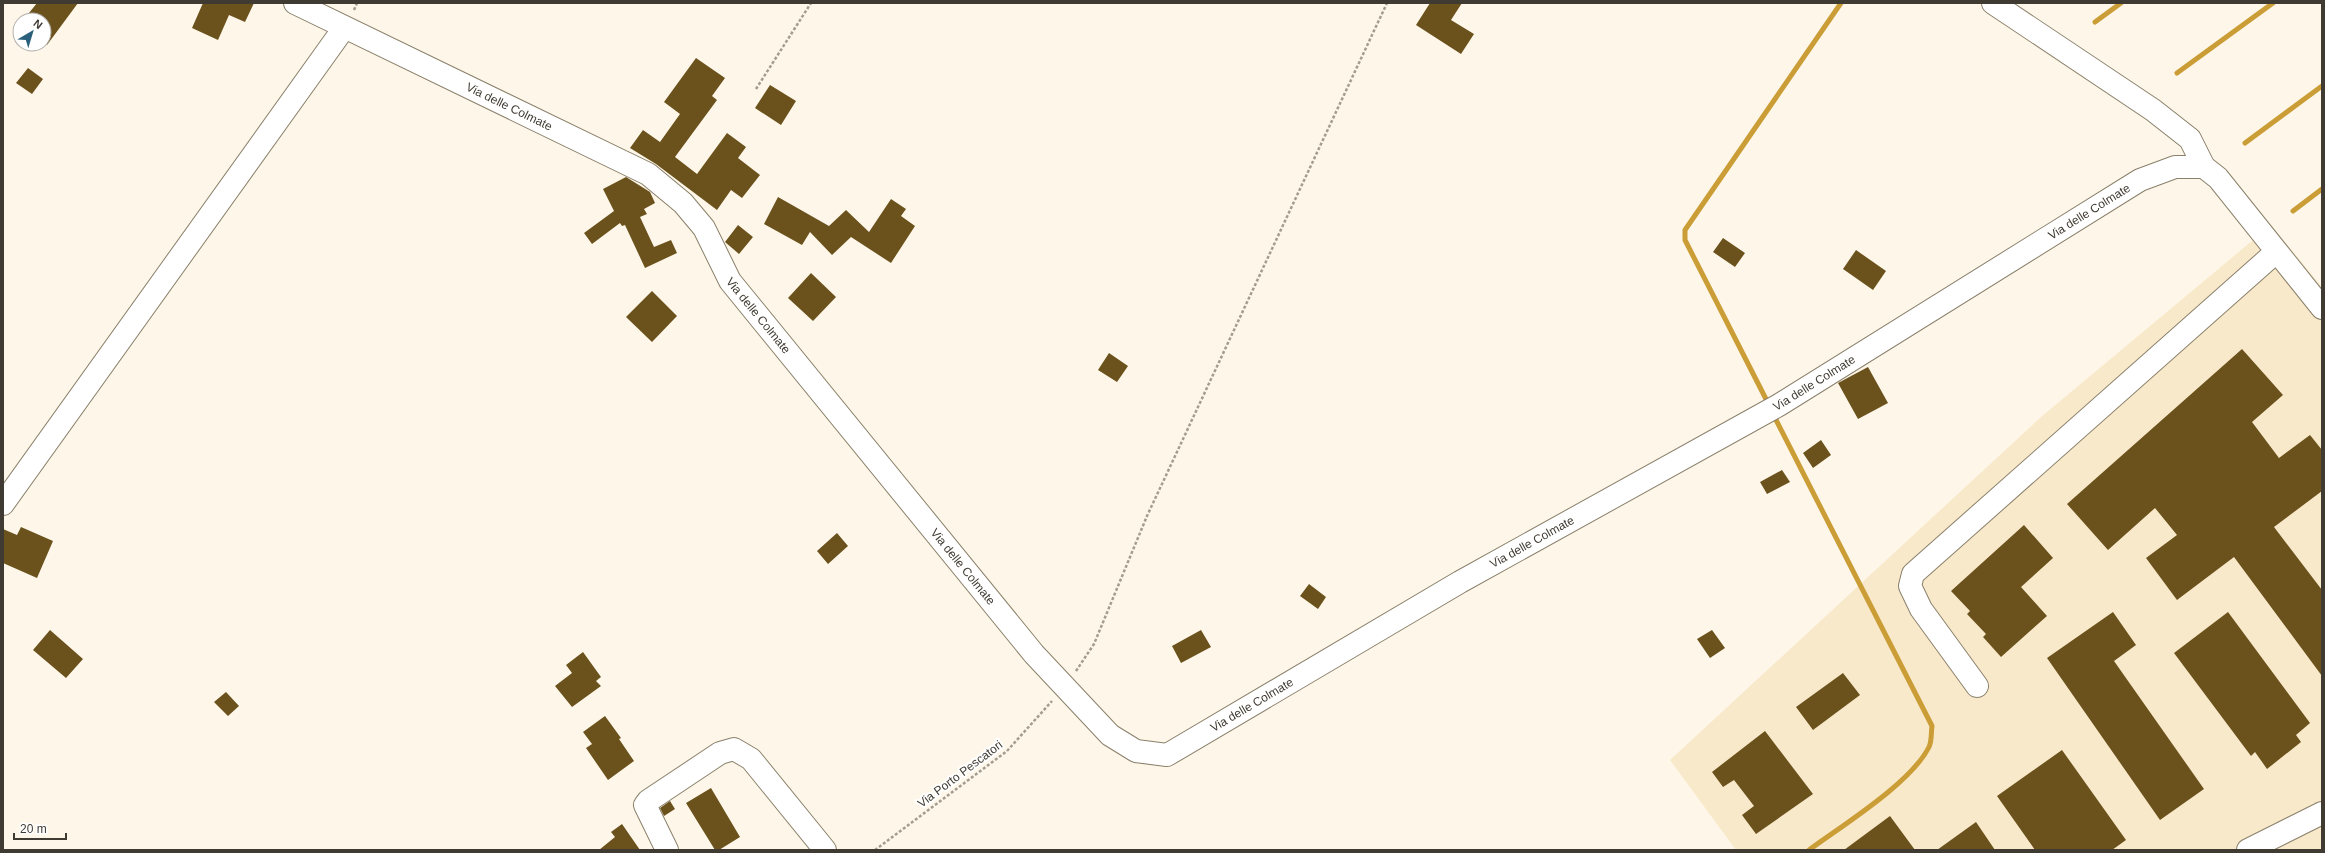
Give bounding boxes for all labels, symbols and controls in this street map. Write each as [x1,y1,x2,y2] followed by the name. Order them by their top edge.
[12,12,52,52] north arrow
[31,17,45,31] text: N
[464,80,555,134] street label: Via delle Colmate
[2046,181,2133,242] street label: Via delle Colmate
[723,275,794,357] street label: Via delle Colmate
[1771,352,1858,414] street label: Via delle Colmate
[1487,513,1577,571] street label: Via delle Colmate
[928,526,998,608] street label: Via delle Colmate
[1208,675,1296,735] street label: Via delle Colmate
[915,738,1005,810] street label: Via Porto Pescatori
[14,815,66,841] scale bar
[20,822,47,836] text: 20 m

